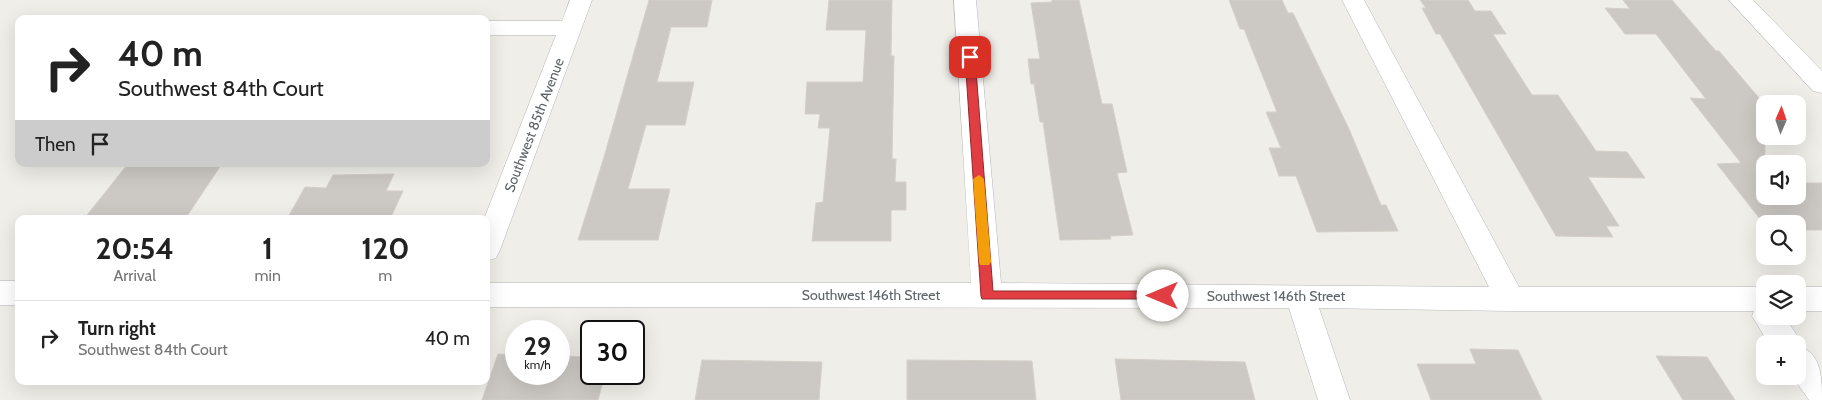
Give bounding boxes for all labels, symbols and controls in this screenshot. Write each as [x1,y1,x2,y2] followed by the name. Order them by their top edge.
[118,32,203,75] text: 40 m
[35,35,100,100] icon: right
[949,36,991,78] pin
[956,43,984,71] icon: arrive
[500,55,568,195] street label: Southwest 85th Avenue
[118,75,324,102] text: Southwest 84th Court
[1756,95,1806,145] north arrow
[1756,95,1806,385] map controls
[86,130,114,158] icon: arrive
[35,133,76,156] text: Then
[1756,155,1806,205] button: sound
[1756,215,1806,265] button: search
[96,230,174,267] text: 20:54
[262,230,273,267] text: 1
[361,230,409,267] text: 120
[113,266,156,285] text: Arrival
[254,266,281,285] text: min
[378,266,392,285] text: m
[1136,269,1188,321] position arrow
[1756,275,1806,325] button: layers
[802,286,940,304] street label: Southwest 146th Street
[1207,287,1345,305] street label: Southwest 146th Street
[78,317,156,340] text: Turn right
[580,320,645,385] speed limit sign: 30
[35,324,63,352] icon: right
[425,327,470,350] text: 40 m
[524,331,551,361] text: 29
[1756,335,1806,385] button: +
[78,340,228,359] text: Southwest 84th Court
[524,357,551,372] text: km/h

